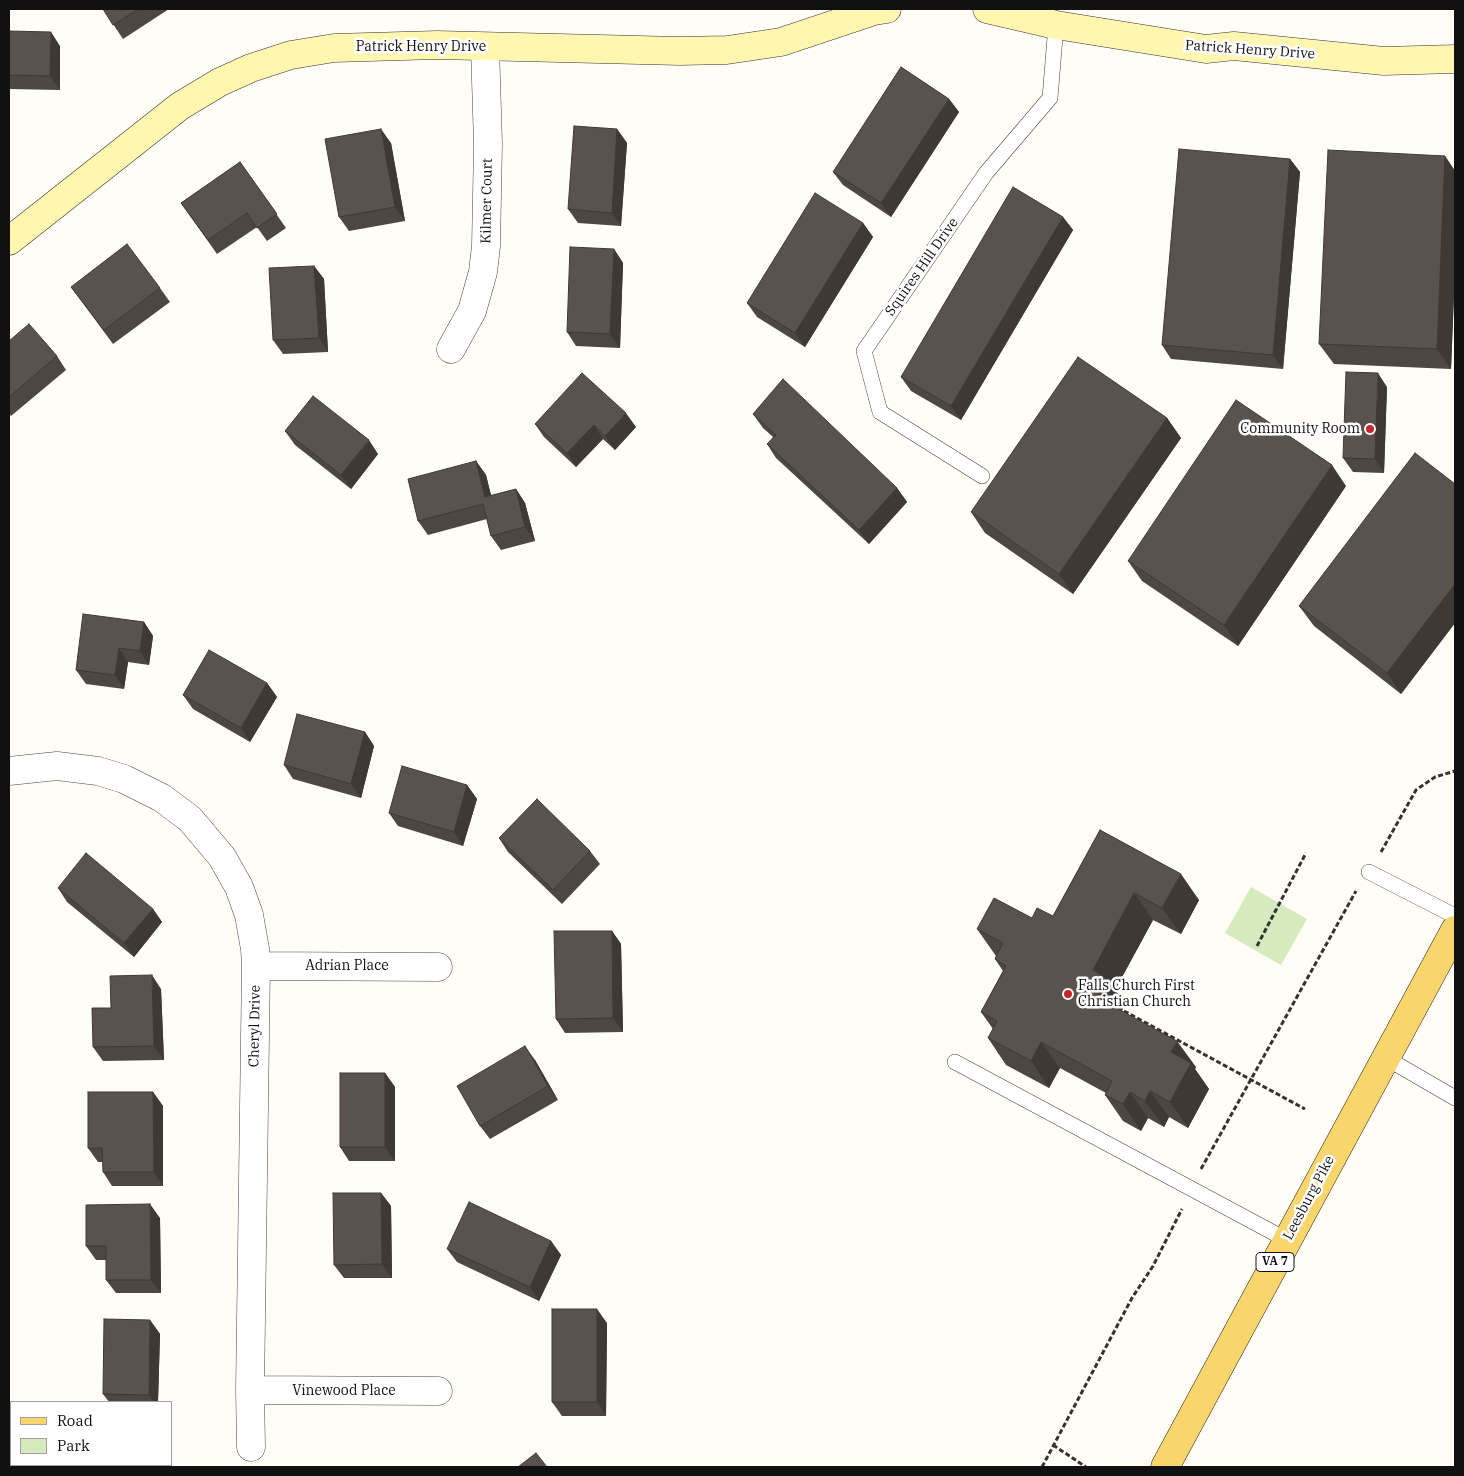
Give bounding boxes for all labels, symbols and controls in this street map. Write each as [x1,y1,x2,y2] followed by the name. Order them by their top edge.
[1184,37,1316,63] street label: Patrick Henry Drive
[356,39,486,55] street label: Patrick Henry Drive
[478,158,496,244] street label: Kilmer Court
[882,215,962,319] street label: Squires Hill Drive
[1240,421,1360,437] place label: Community Room
[1364,423,1376,435] marker: Community Room
[305,958,389,974] street label: Adrian Place
[1078,978,1195,1010] place label: Falls Church First Christian Church
[246,985,264,1067] street label: Cheryl Drive
[1062,988,1074,1000] marker: Falls Church First Christian Church
[1280,1153,1338,1243] street label: Leesburg Pike
[1256,1252,1294,1272] road number: VA 7
[292,1383,396,1399] street label: Vinewood Place
[10,1401,172,1466] legend
[57,1411,93,1430] text: Road
[57,1436,90,1455] text: Park

